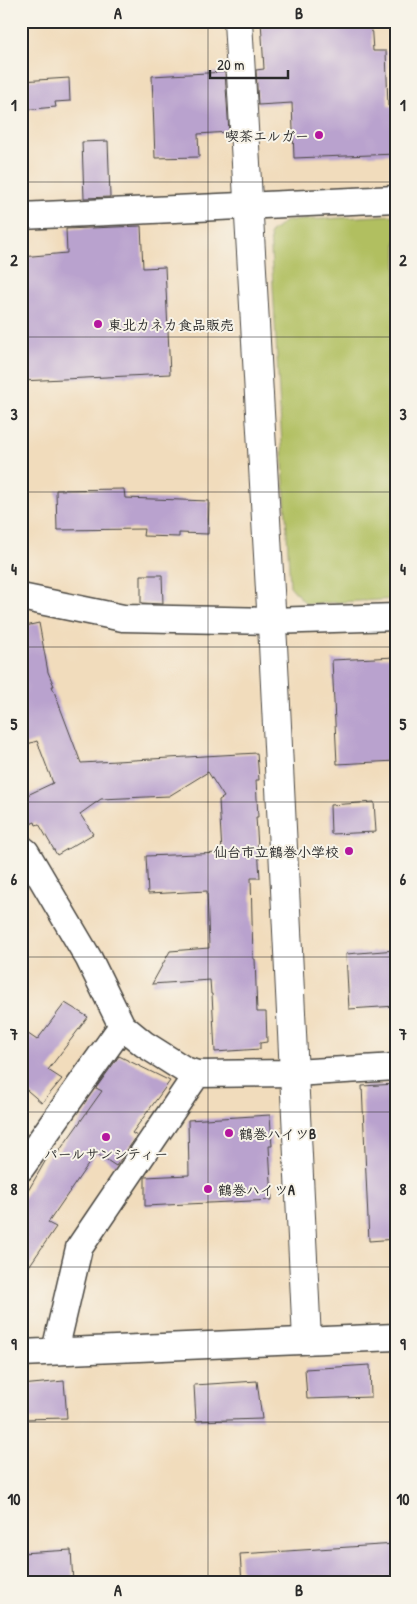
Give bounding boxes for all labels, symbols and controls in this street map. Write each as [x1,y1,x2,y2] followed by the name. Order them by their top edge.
[114,2,122,24] text: A
[295,2,303,24] text: B
[210,48,287,80] scale bar
[217,54,244,75] text: 20 m
[11,94,17,116] text: 1
[400,94,406,116] text: 1
[225,126,309,145] place label: 喫茶エルガー
[313,129,325,141] marker: 喫茶エルガー
[10,249,18,271] text: 2
[399,249,407,271] text: 2
[108,315,234,334] place label: 東北カネカ食品販売
[92,318,104,330] marker: 東北カネカ食品販売
[10,403,18,425] text: 3
[399,403,407,425] text: 3
[11,558,17,580] text: 4
[400,558,406,580] text: 4
[11,713,18,735] text: 5
[400,713,407,735] text: 5
[213,842,339,861] place label: 仙台市立鶴巻小学校
[343,845,355,857] marker: 仙台市立鶴巻小学校
[11,868,18,890] text: 6
[400,868,407,890] text: 6
[9,1023,18,1045] text: 7
[398,1023,407,1045] text: 7
[239,1124,316,1143] place label: 鶴巻ハイツB
[223,1127,235,1139] marker: 鶴巻ハイツB
[100,1131,112,1143] marker: パールサンシティー
[44,1144,168,1163] place label: パールサンシティー
[11,1178,18,1200] text: 8
[400,1178,407,1200] text: 8
[218,1180,295,1199] place label: 鶴巻ハイツA
[202,1183,214,1195] marker: 鶴巻ハイツA
[11,1333,17,1355] text: 9
[400,1333,406,1355] text: 9
[8,1488,20,1510] text: 10
[397,1488,409,1510] text: 10
[114,1579,122,1601] text: A
[295,1579,303,1601] text: B

